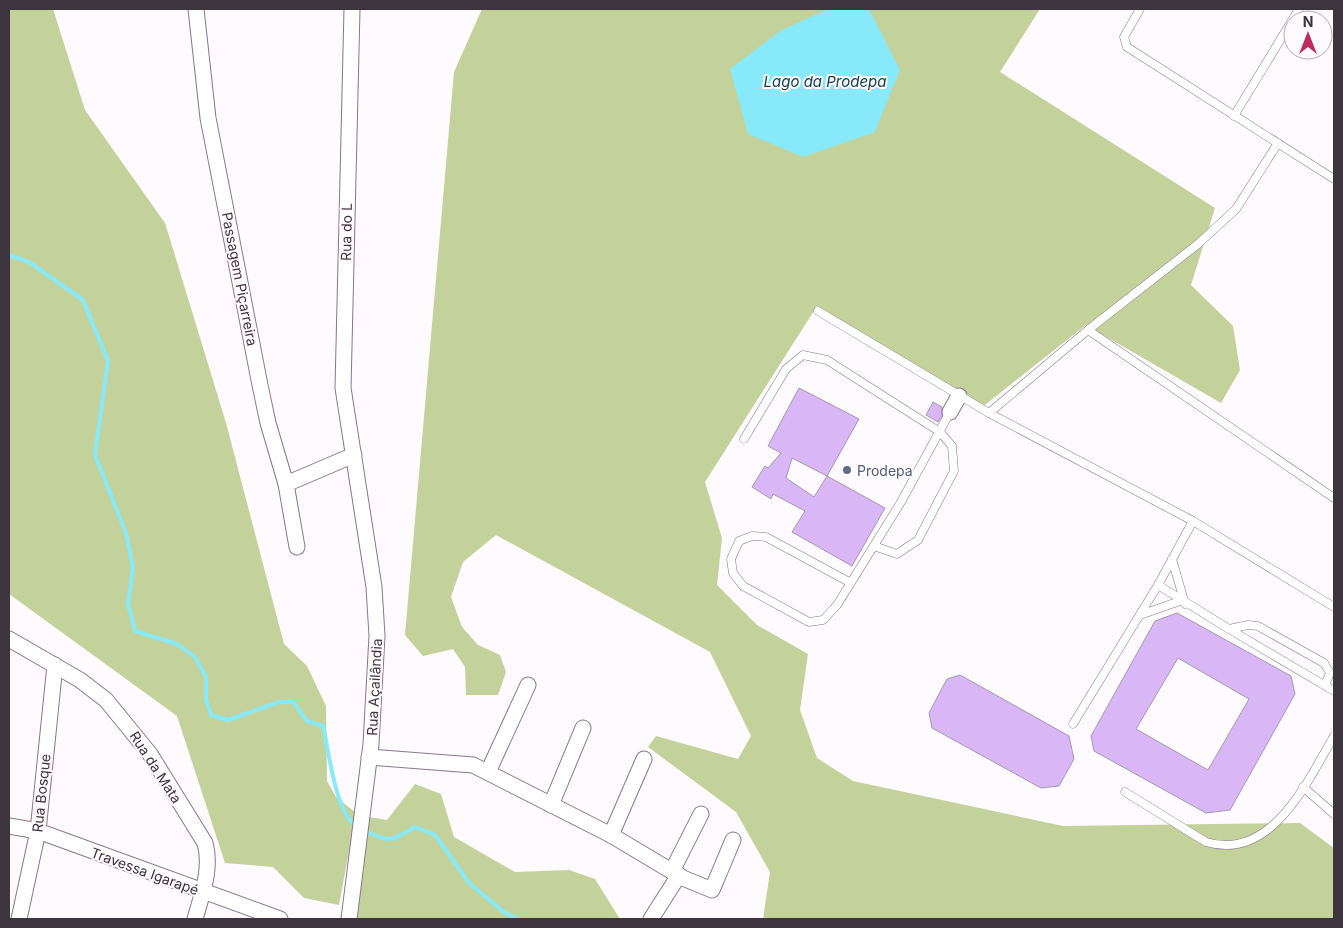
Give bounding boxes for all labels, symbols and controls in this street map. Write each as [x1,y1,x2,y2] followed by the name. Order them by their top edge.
[1283,10,1333,60] north arrow
[1303,13,1313,30] text: N
[764,72,886,91] water label: Lago da Prodepa
[337,203,355,261] street label: Rua do L
[219,211,261,347] street label: Passagem Piçarreira
[857,462,913,479] place label: Prodepa
[841,464,853,476] marker: Prodepa
[363,638,385,736] street label: Rua Açailândia
[126,728,186,806] street label: Rua da Mata
[28,753,54,833] street label: Rua Bosque
[89,844,201,898] street label: Travessa Igarapé

